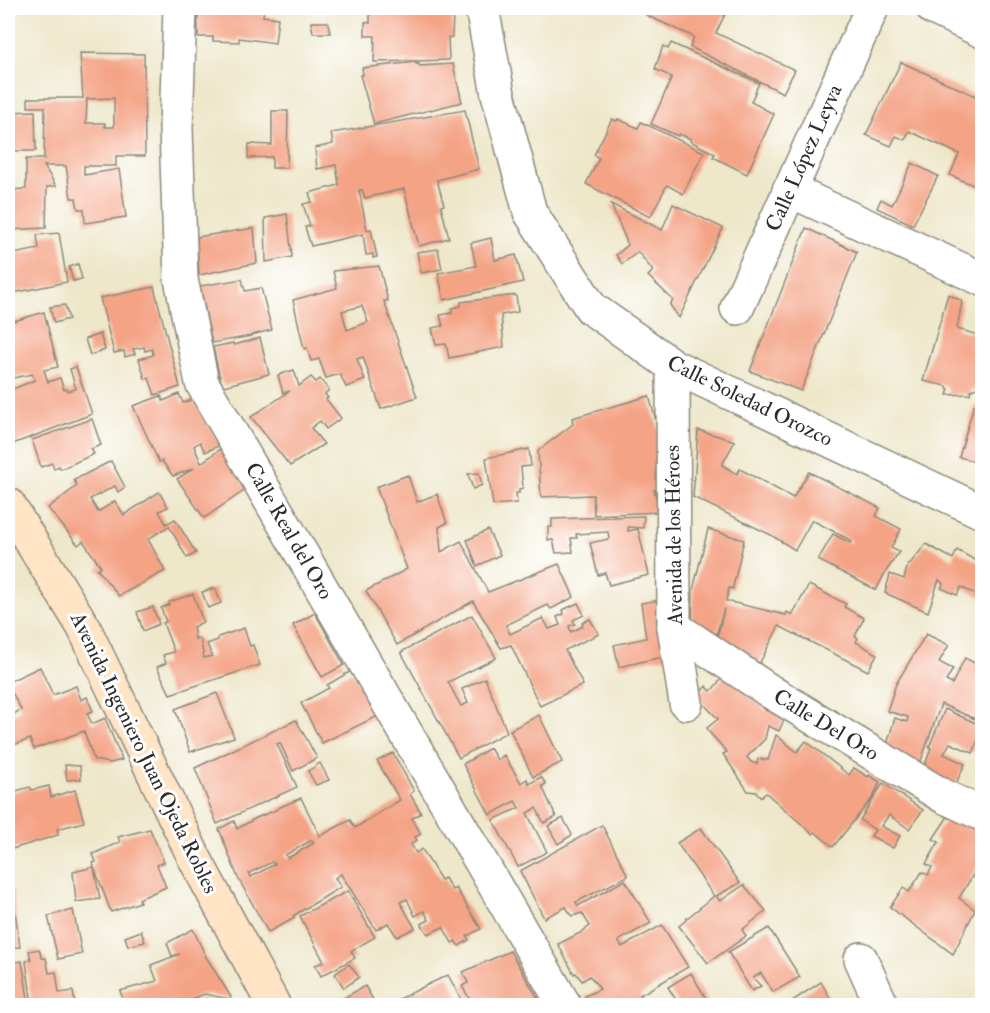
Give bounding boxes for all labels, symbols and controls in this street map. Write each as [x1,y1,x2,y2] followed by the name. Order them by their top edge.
[760,80,849,236] street label: Calle López Leyva
[663,349,837,453] street label: Calle Soledad Orozco
[659,445,689,626] street label: Avenida de los Héroes
[239,458,339,604] street label: Calle Real del Oro
[64,607,224,898] street label: Avenida Ingeniero Juan Ojeda Robles
[768,683,884,767] street label: Calle Del Oro

